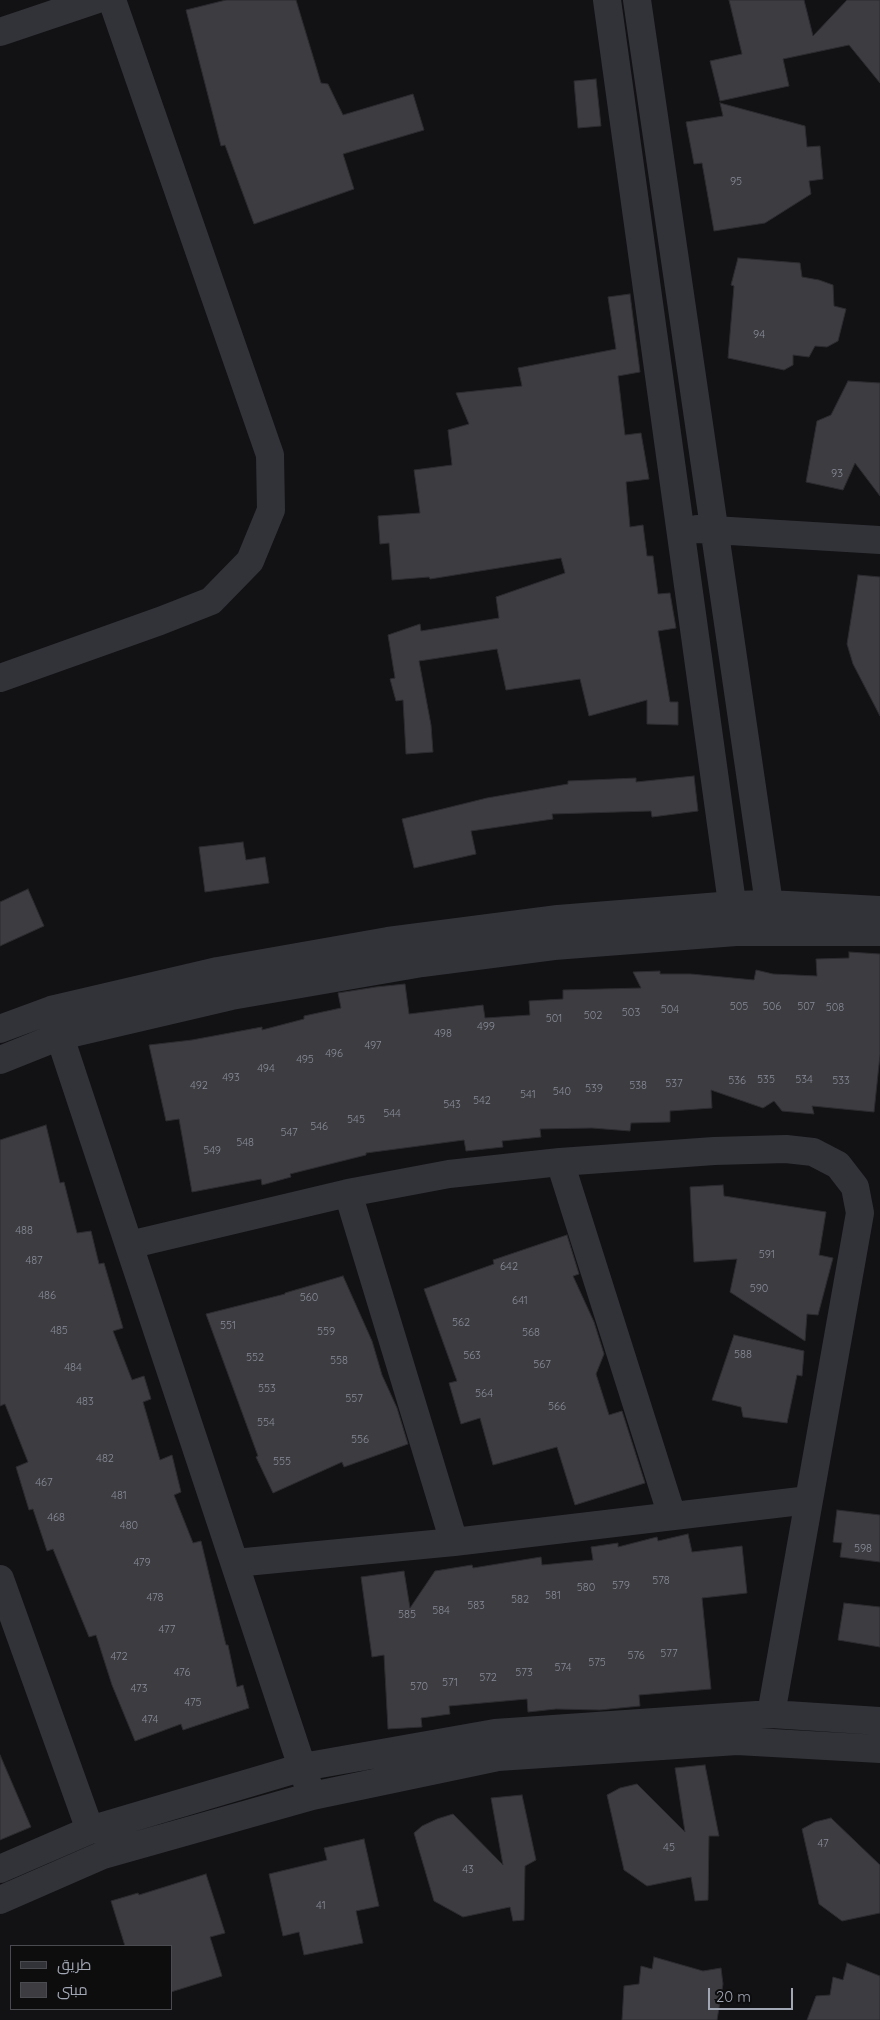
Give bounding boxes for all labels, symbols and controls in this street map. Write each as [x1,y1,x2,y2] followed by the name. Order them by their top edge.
[730,175,742,189] house number: 95
[753,328,765,342] house number: 94
[831,467,843,481] house number: 93
[730,1000,748,1014] house number: 505
[763,1000,781,1014] house number: 506
[797,1000,815,1014] house number: 507
[826,1001,844,1015] house number: 508
[661,1003,679,1017] house number: 504
[622,1006,640,1020] house number: 503
[584,1009,602,1023] house number: 502
[546,1012,562,1026] house number: 501
[477,1020,495,1034] house number: 499
[434,1027,452,1041] house number: 498
[364,1039,382,1053] house number: 497
[325,1047,343,1061] house number: 496
[296,1053,314,1067] house number: 495
[257,1062,275,1076] house number: 494
[222,1071,240,1085] house number: 493
[757,1073,775,1087] house number: 535
[795,1073,813,1087] house number: 534
[728,1074,746,1088] house number: 536
[832,1074,850,1088] house number: 533
[665,1077,683,1091] house number: 537
[190,1079,208,1093] house number: 492
[629,1079,647,1093] house number: 538
[585,1082,603,1096] house number: 539
[553,1085,571,1099] house number: 540
[520,1088,536,1102] house number: 541
[473,1094,491,1108] house number: 542
[443,1098,461,1112] house number: 543
[383,1107,401,1121] house number: 544
[347,1113,365,1127] house number: 545
[310,1120,328,1134] house number: 546
[280,1126,298,1140] house number: 547
[236,1136,254,1150] house number: 548
[203,1144,221,1158] house number: 549
[15,1224,33,1238] house number: 488
[759,1248,775,1262] house number: 591
[25,1254,43,1268] house number: 487
[500,1260,518,1274] house number: 642
[750,1282,768,1296] house number: 590
[38,1289,56,1303] house number: 486
[300,1291,318,1305] house number: 560
[512,1294,528,1308] house number: 641
[452,1316,470,1330] house number: 562
[220,1319,236,1333] house number: 551
[50,1324,68,1338] house number: 485
[317,1325,335,1339] house number: 559
[522,1326,540,1340] house number: 568
[734,1348,752,1362] house number: 588
[463,1349,481,1363] house number: 563
[246,1351,264,1365] house number: 552
[330,1354,348,1368] house number: 558
[533,1358,551,1372] house number: 567
[64,1361,82,1375] house number: 484
[258,1382,276,1396] house number: 553
[475,1387,493,1401] house number: 564
[345,1392,363,1406] house number: 557
[76,1395,94,1409] house number: 483
[548,1400,566,1414] house number: 566
[257,1416,275,1430] house number: 554
[351,1433,369,1447] house number: 556
[96,1452,114,1466] house number: 482
[273,1455,291,1469] house number: 555
[35,1476,53,1490] house number: 467
[111,1489,127,1503] house number: 481
[47,1511,65,1525] house number: 468
[120,1519,138,1533] house number: 480
[854,1542,872,1556] house number: 598
[133,1556,151,1570] house number: 479
[652,1574,670,1588] house number: 578
[612,1579,630,1593] house number: 579
[577,1581,595,1595] house number: 580
[545,1589,561,1603] house number: 581
[146,1591,164,1605] house number: 478
[511,1593,529,1607] house number: 582
[467,1599,485,1613] house number: 583
[432,1604,450,1618] house number: 584
[398,1608,416,1622] house number: 585
[159,1623,175,1637] house number: 477
[660,1647,678,1661] house number: 577
[627,1649,645,1663] house number: 576
[110,1650,128,1664] house number: 472
[588,1656,606,1670] house number: 575
[555,1661,571,1675] house number: 574
[174,1666,190,1680] house number: 476
[515,1666,533,1680] house number: 573
[479,1671,497,1685] house number: 572
[442,1676,458,1690] house number: 571
[410,1680,428,1694] house number: 570
[131,1682,147,1696] house number: 473
[184,1696,202,1710] house number: 475
[142,1713,158,1727] house number: 474
[817,1837,829,1851] house number: 47
[663,1841,675,1855] house number: 45
[462,1863,474,1877] house number: 43
[316,1899,326,1913] house number: 41
[10,1945,172,2010] legend
[57,1955,91,1974] text: طريق
[710,1978,795,2010] scale bar
[57,1980,88,1999] text: مبنى
[716,1987,751,2006] text: 20 m

